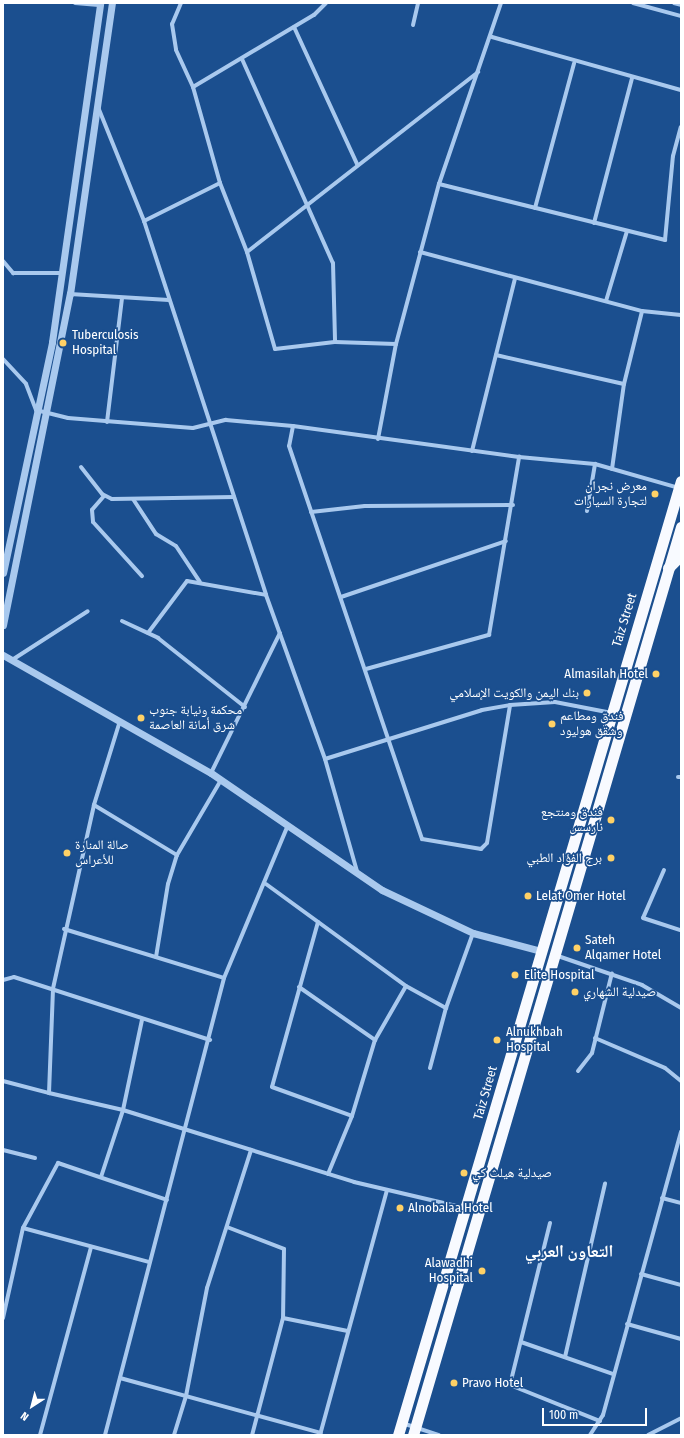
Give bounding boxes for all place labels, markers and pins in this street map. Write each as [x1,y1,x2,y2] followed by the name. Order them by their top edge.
[72,328,139,359] place label: Tuberculosis Hospital
[57,337,69,349] marker: Tuberculosis Hospital
[574,479,647,510] place label: معرض نجران لتجارة السيارات
[650,489,660,499] marker: معرض نجران لتجارة السيارات
[564,666,648,682] place label: Almasilah Hotel
[651,669,661,679] marker: Almasilah Hotel
[449,685,579,701] place label: بنك اليمن والكويت الإسلامي
[582,688,592,698] marker: بنك اليمن والكويت الإسلامي
[149,703,242,734] place label: محكمة ونيابة جنوب شرق أمانة العاصمة
[560,709,624,740] place label: فندق ومطاعم وشقق هوليود
[136,713,146,723] marker: محكمة ونيابة جنوب شرق أمانة العاصمة
[547,719,557,729] marker: فندق ومطاعم وشقق هوليود
[541,805,603,836] place label: فندق ومنتجع نارسس
[606,815,616,825] marker: فندق ومنتجع نارسس
[75,838,129,869] place label: صالة المنارة للأعراس
[62,848,72,858] marker: صالة المنارة للأعراس
[527,850,602,866] place label: برج الفؤاد الطبي
[605,852,617,864] marker: برج الفؤاد الطبي
[536,888,626,904] place label: Lelat Omer Hotel
[523,891,533,901] marker: Lelat Omer Hotel
[585,933,661,964] place label: Sateh Alqamer Hotel
[572,943,582,953] marker: Sateh Alqamer Hotel
[524,967,595,983] place label: Elite Hospital
[509,969,521,981] marker: Elite Hospital
[583,984,656,1000] place label: صيدلية الشهاري
[570,987,580,997] marker: صيدلية الشهاري
[506,1025,563,1056] place label: Alnukhbah Hospital
[491,1034,503,1046] marker: Alnukhbah Hospital
[472,1165,552,1181] place label: صيدلية هيلث كي
[459,1168,469,1178] marker: صيدلية هيلث كي
[408,1200,493,1216] place label: Alnobalaa Hotel
[395,1203,405,1213] marker: Alnobalaa Hotel
[425,1256,473,1287] place label: Alawadhi Hospital
[476,1265,488,1277] marker: Alawadhi Hospital
[462,1375,523,1391] place label: Pravo Hotel
[449,1378,459,1388] marker: Pravo Hotel

